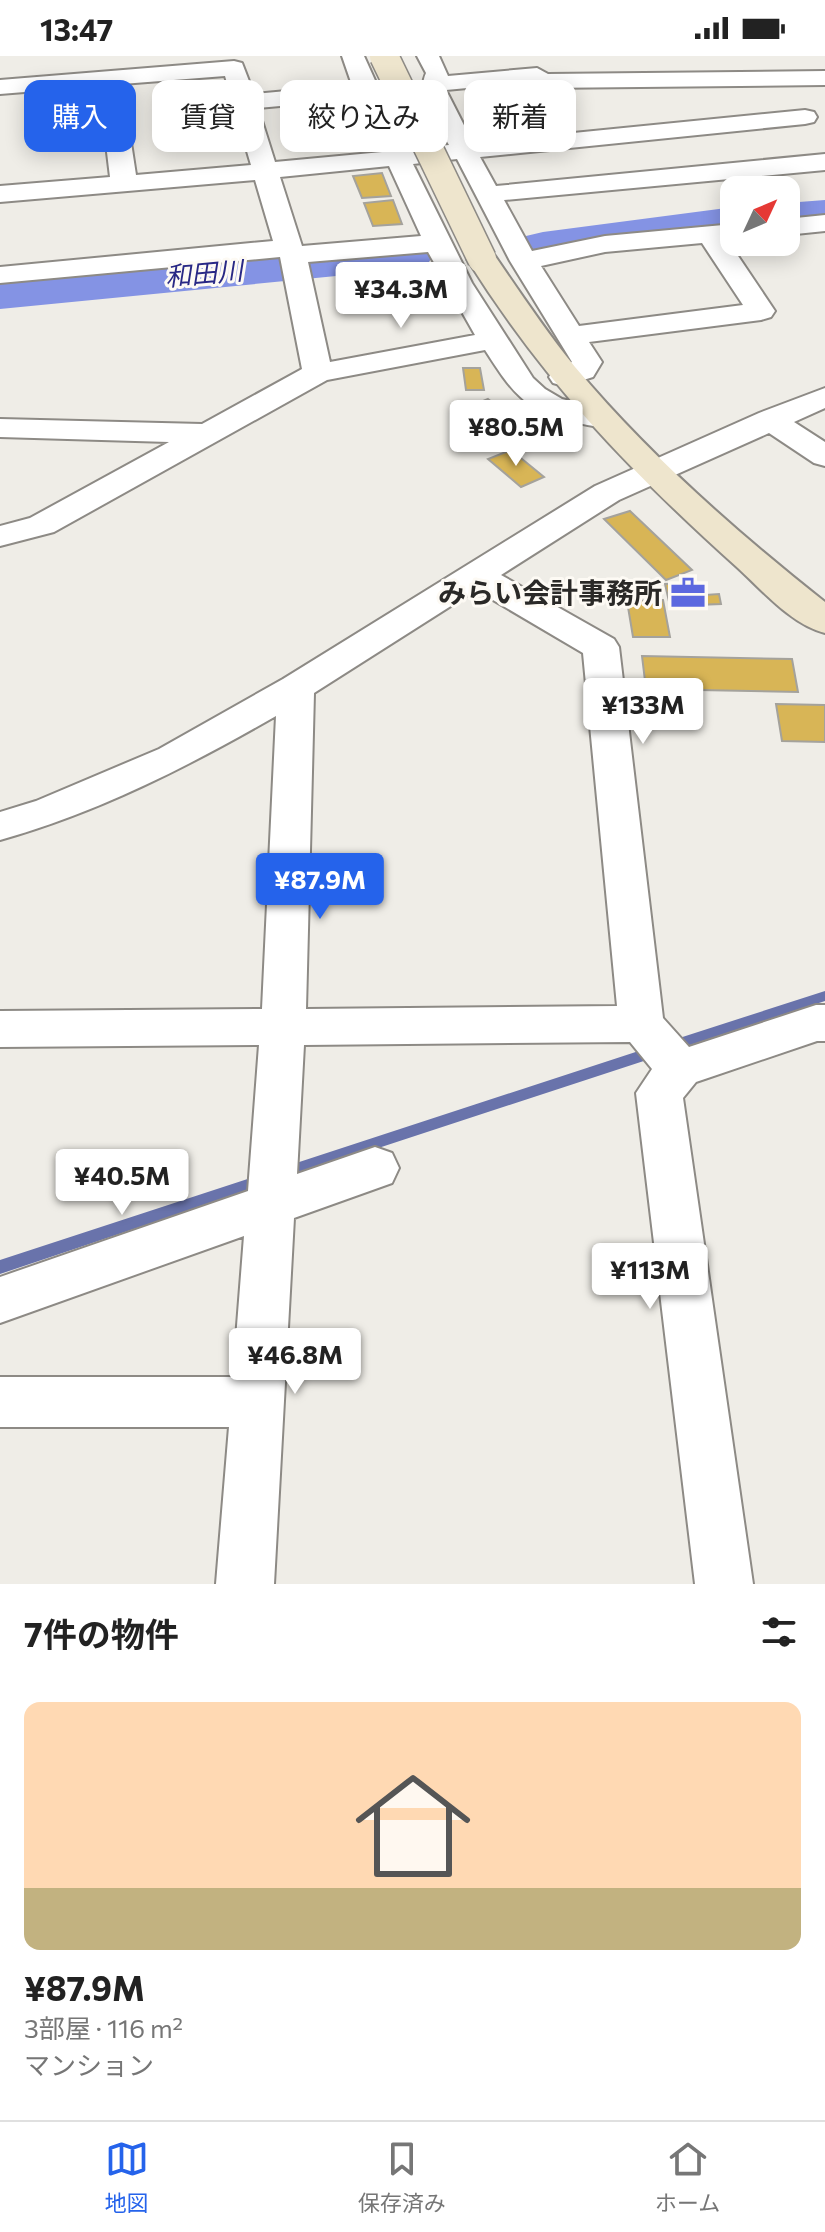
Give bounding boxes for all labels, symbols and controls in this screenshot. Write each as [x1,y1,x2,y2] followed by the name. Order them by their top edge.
[40,10,113,47] text: 13:47
[24,80,136,152] chip: 購入
[152,80,264,152] chip: 賃貸
[280,80,448,152] chip: 絞り込み
[464,80,576,152] chip: 新着
[720,176,800,256] north arrow
[720,176,800,256] map controls
[164,253,247,291] water label: 和田川
[336,262,466,330] pin: ¥34.3M
[354,272,448,303] text: ¥34.3M
[451,400,581,468] pin: ¥80.5M
[468,410,564,441] text: ¥80.5M
[669,574,707,612] office icon: みらい会計事務所
[438,575,662,609] place label: みらい会計事務所
[587,678,699,746] pin: ¥133M
[601,688,685,719] text: ¥133M
[255,853,385,921] pin: ¥87.9M
[274,863,366,894] text: ¥87.9M
[57,1149,187,1217] pin: ¥40.5M
[74,1159,170,1190] text: ¥40.5M
[594,1243,706,1311] pin: ¥113M
[610,1253,690,1284] text: ¥113M
[230,1328,360,1396] pin: ¥46.8M
[247,1338,343,1369] text: ¥46.8M
[757,1610,801,1654] icon: filters
[24,1612,179,1654] text: 7件の物件
[341,1754,485,1898] icon: home
[24,1966,145,2008] text: ¥87.9M
[24,2012,183,2043] text: 3部屋 · 116 m²
[24,2049,154,2080] text: マンション
[105,2137,149,2217] tab: 地図
[358,2137,446,2217] tab: 保存済み
[655,2137,720,2217] tab: ホーム

